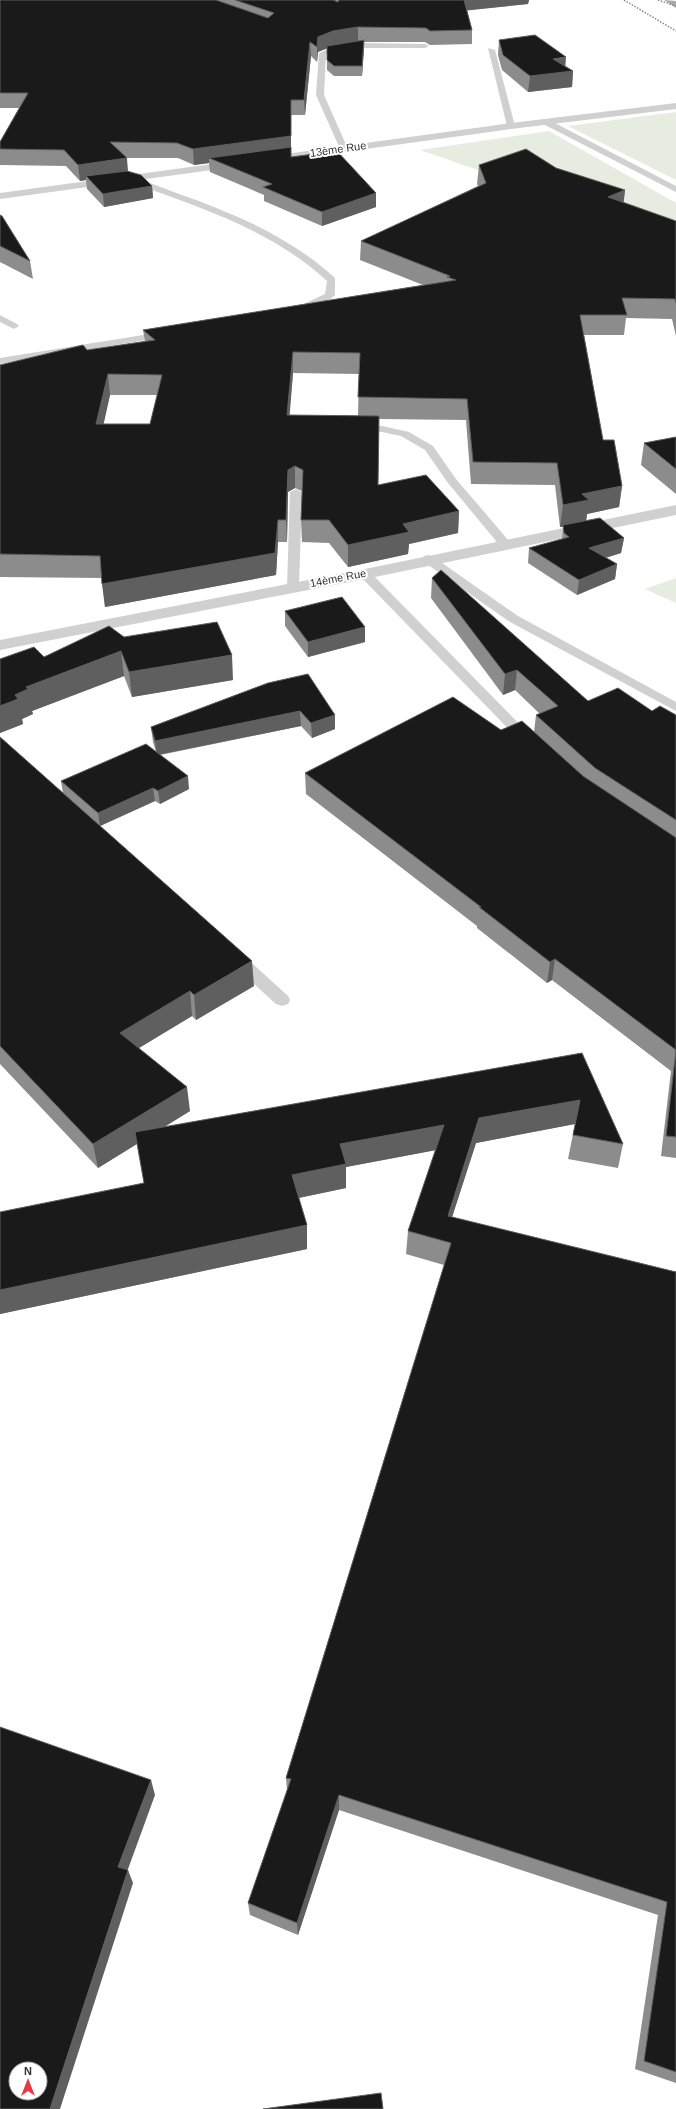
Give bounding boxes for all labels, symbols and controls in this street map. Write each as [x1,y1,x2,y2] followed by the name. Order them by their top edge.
[309,139,367,159] street label: 13ème Rue
[309,567,367,589] street label: 14ème Rue
[8,2061,48,2101] north arrow
[24,2065,32,2077] text: N

